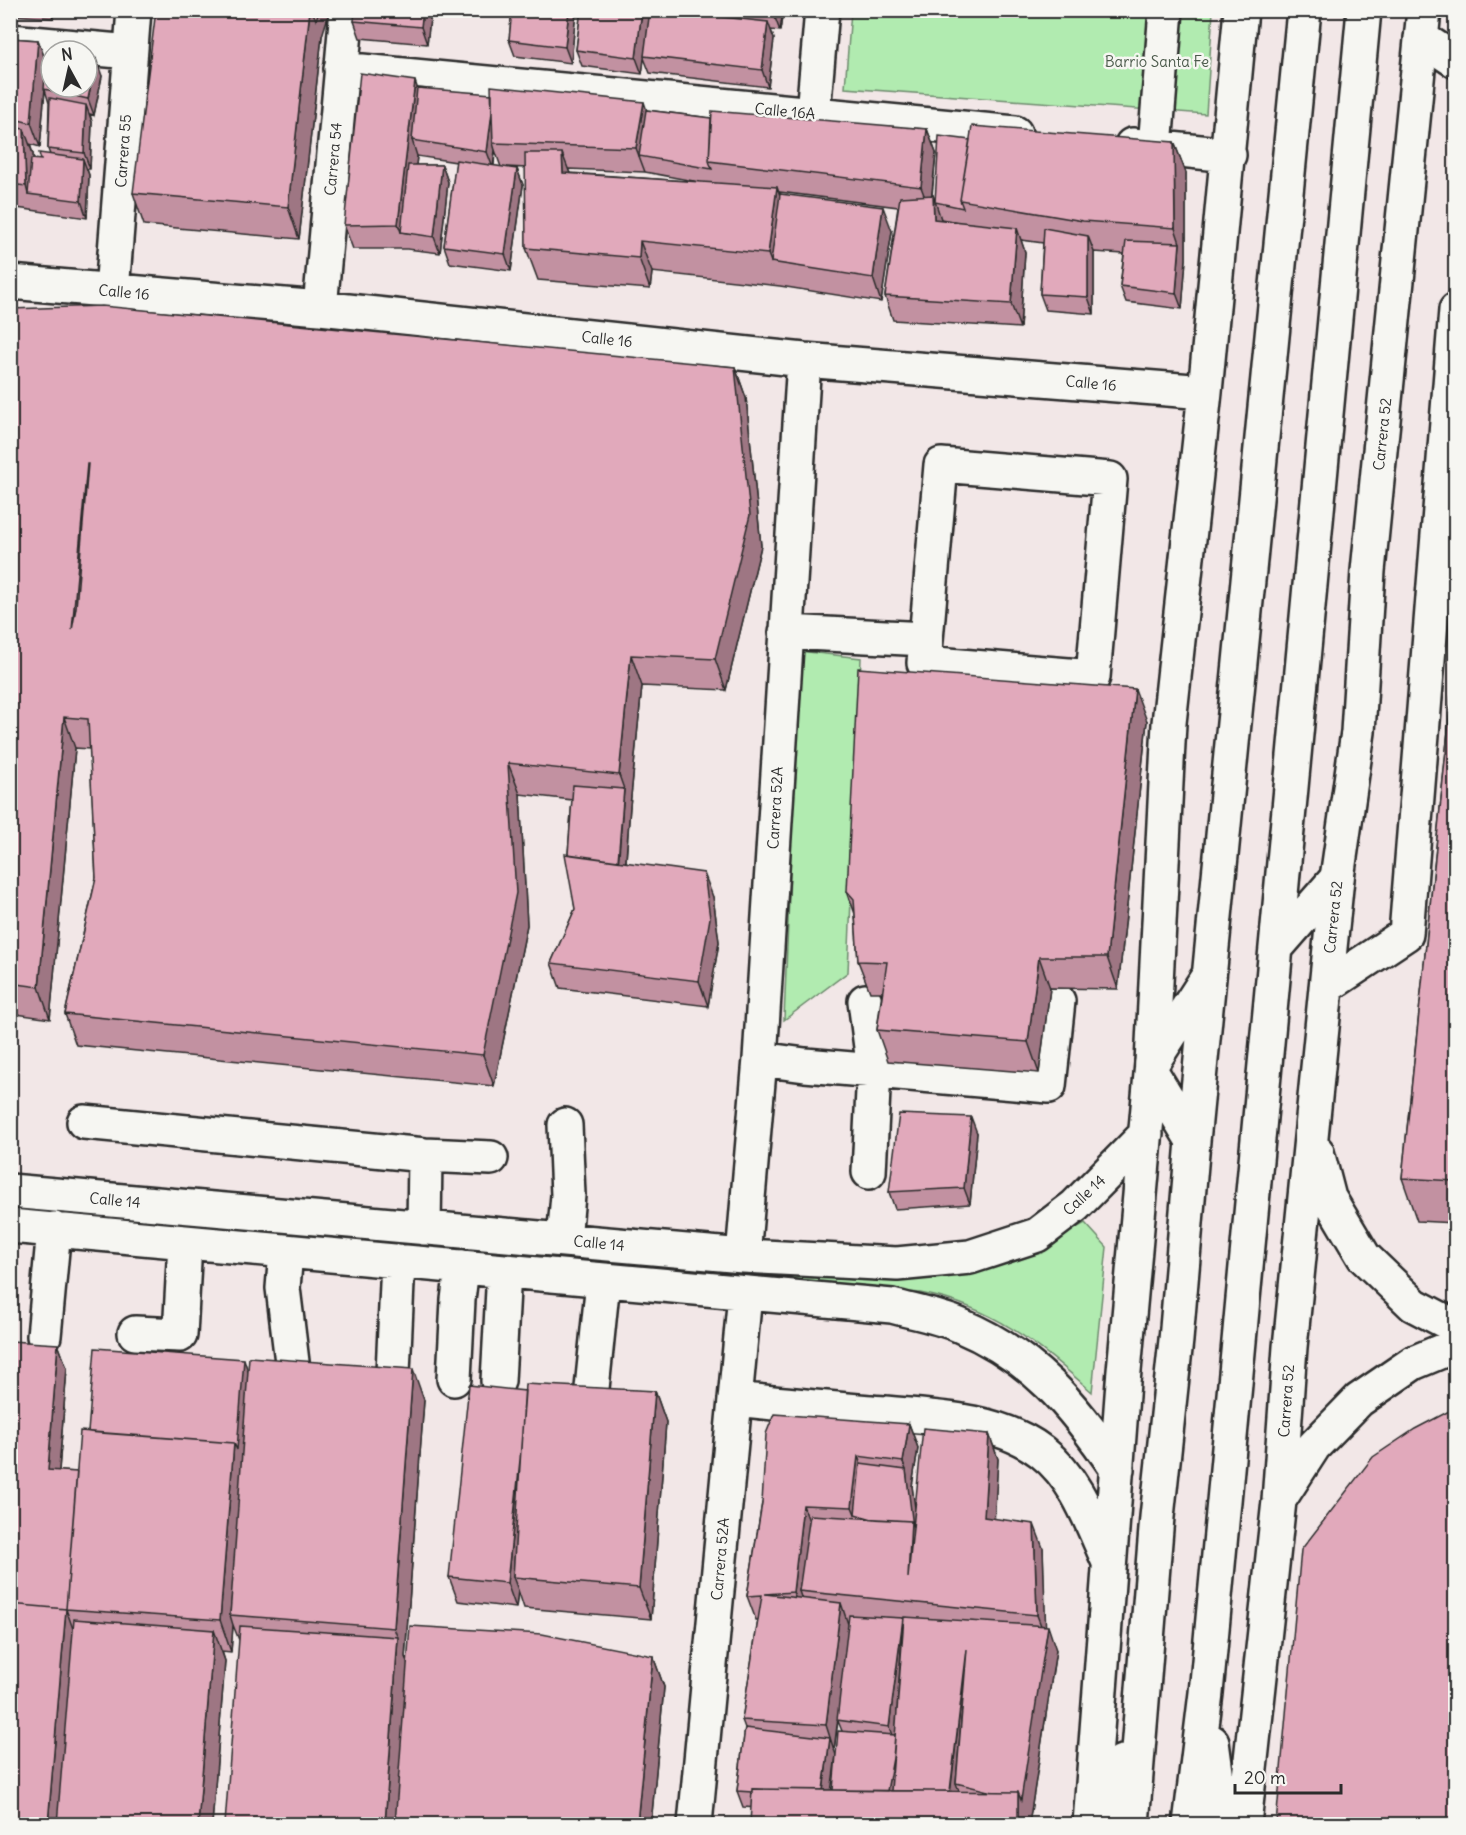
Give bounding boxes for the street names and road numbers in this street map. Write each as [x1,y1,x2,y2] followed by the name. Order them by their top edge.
[754,99,817,123] street label: Calle 16A
[111,114,135,188] street label: Carrera 55
[320,121,346,196] street label: Carrera 54
[98,280,150,304] street label: Calle 16
[580,327,634,351] street label: Calle 16
[1065,371,1117,395] street label: Calle 16
[1369,397,1395,471] street label: Carrera 52
[763,766,787,850] street label: Carrera 52A
[1320,880,1346,954] street label: Carrera 52
[1059,1170,1109,1219] street label: Calle 14
[89,1188,142,1212] street label: Calle 14
[573,1231,626,1255] street label: Calle 14
[1274,1364,1298,1438] street label: Carrera 52
[707,1517,733,1601] street label: Carrera 52A

